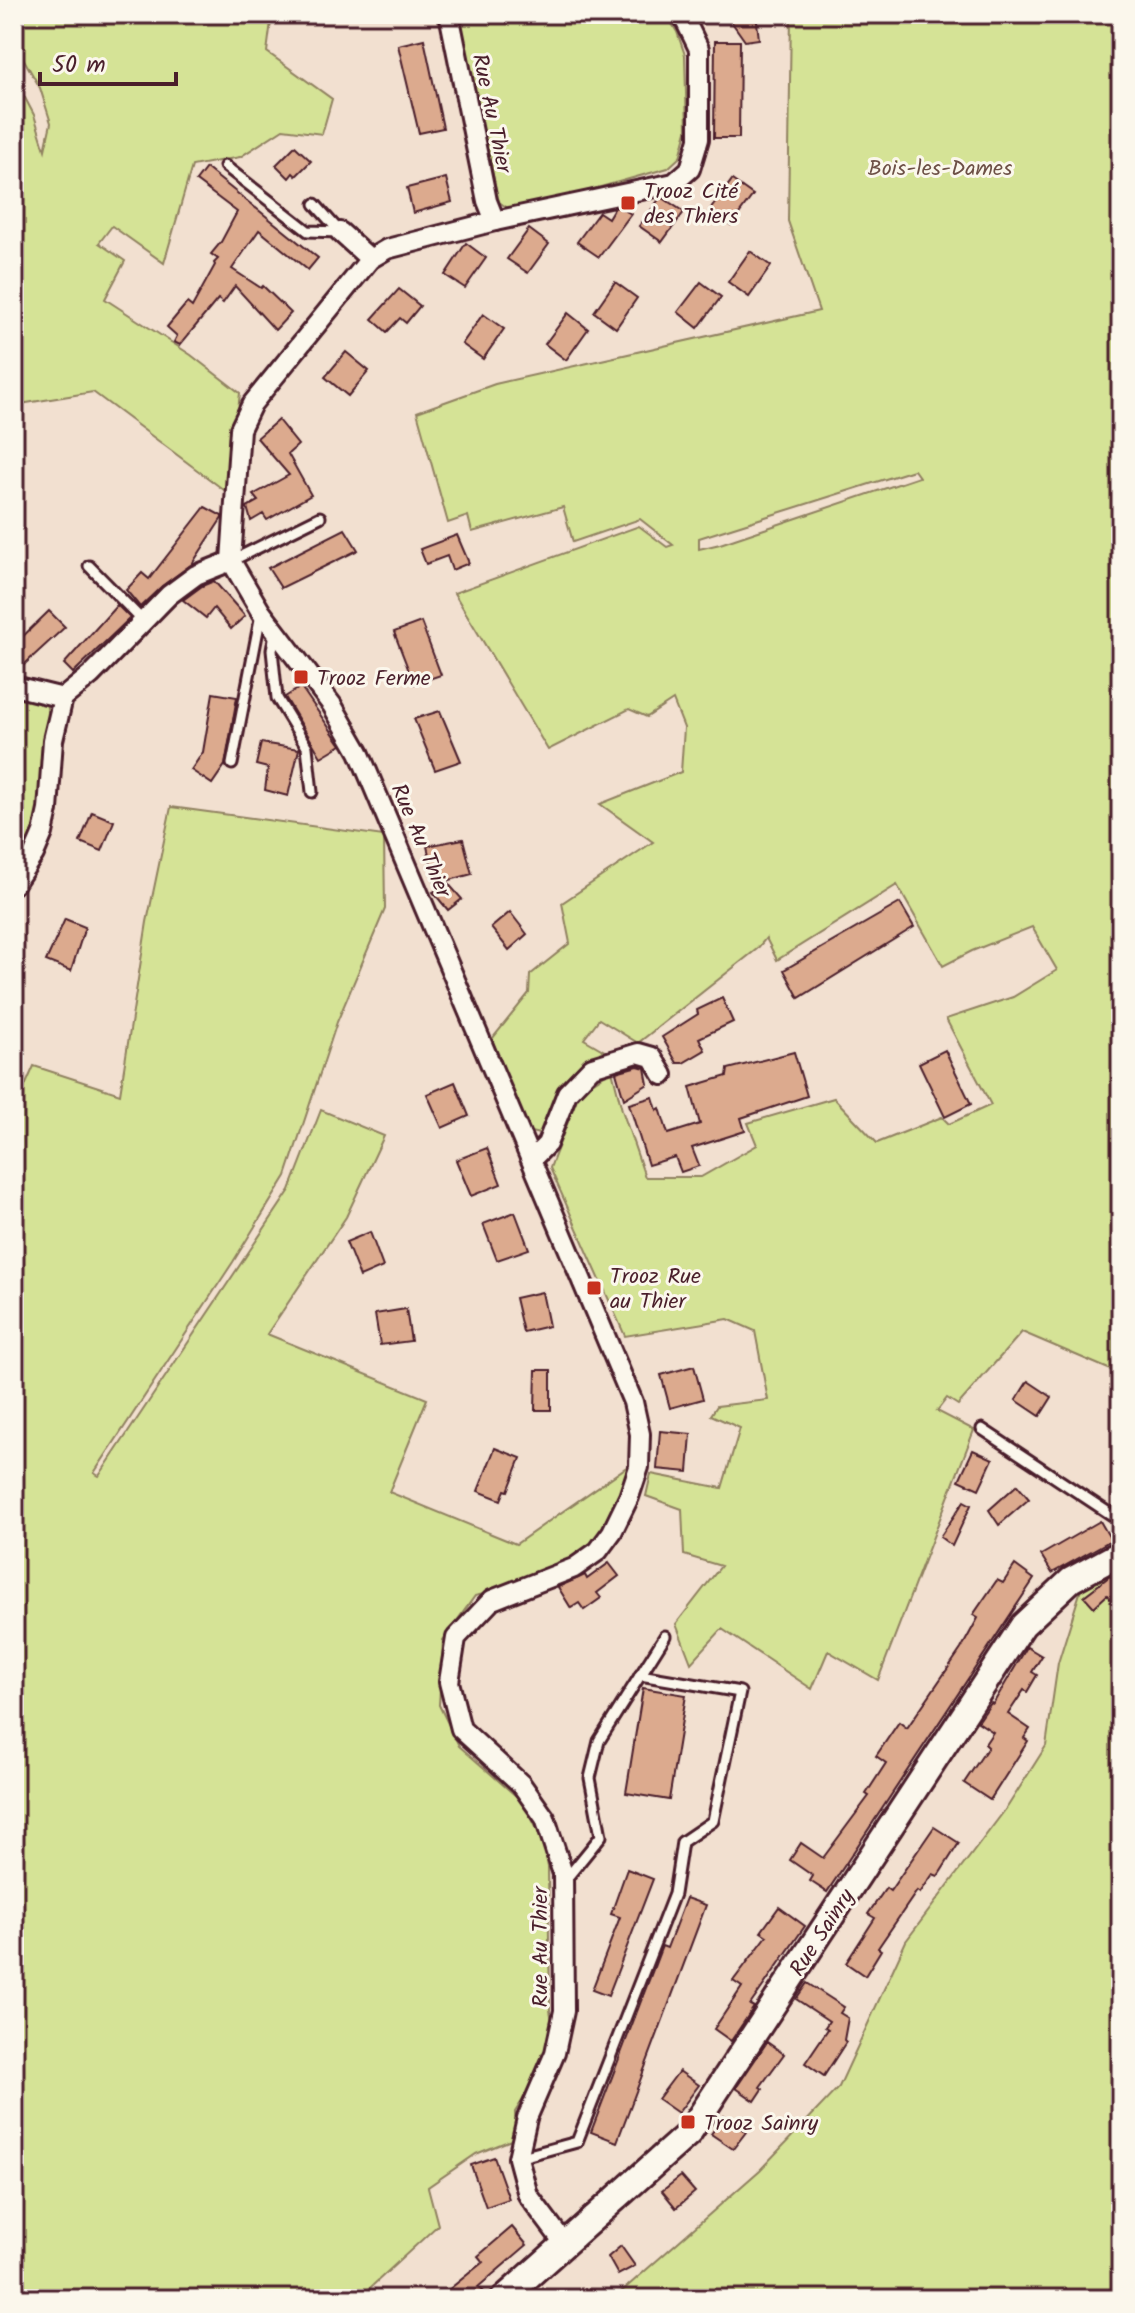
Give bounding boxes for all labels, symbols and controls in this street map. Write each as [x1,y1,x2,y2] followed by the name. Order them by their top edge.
[40,36,176,86] scale bar
[52,46,106,85] text: 50 m
[461,51,521,178] street label: Rue Au Thier
[868,152,1013,187] park label: Bois-les-Dames
[644,175,739,235] place label: Trooz Cité des Thiers
[619,194,637,212] marker: Trooz Cité des Thiers
[317,662,431,697] place label: Trooz Ferme
[292,668,310,686] marker: Trooz Ferme
[380,778,460,905] street label: Rue Au Thier
[610,1260,701,1320] place label: Trooz Rue au Thier
[585,1279,603,1297] marker: Trooz Rue au Thier
[782,1882,865,1984] street label: Rue Sainry
[524,1885,559,2007] street label: Rue Au Thier
[704,2107,819,2142] place label: Trooz Sainry
[679,2113,697,2131] marker: Trooz Sainry

